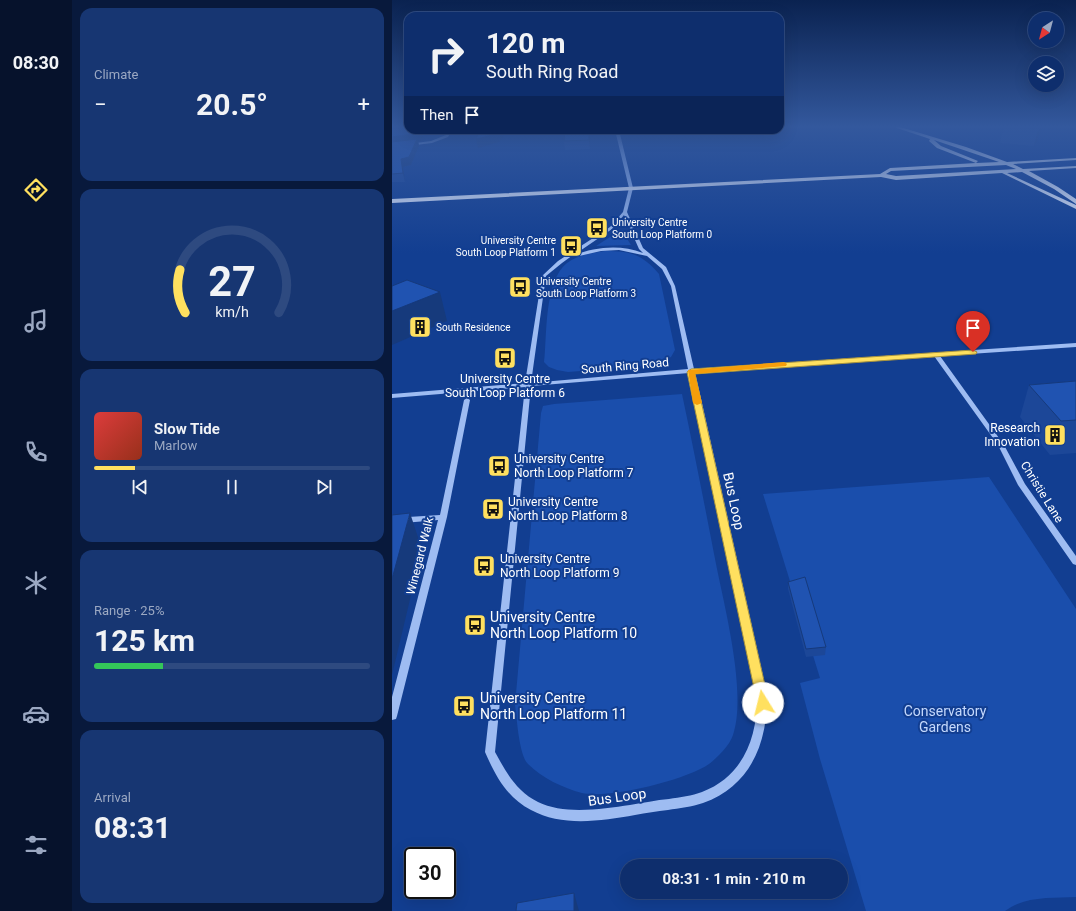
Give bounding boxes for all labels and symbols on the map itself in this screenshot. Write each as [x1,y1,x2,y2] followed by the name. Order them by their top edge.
[1028,12,1064,48] north arrow
[584,215,610,241] bus stop icon: University Centre South Loop Platform 0
[612,217,713,240] place label: University Centre South Loop Platform 0
[558,233,584,259] bus stop icon: University Centre South Loop Platform 1
[456,235,556,258] place label: University Centre South Loop Platform 1
[507,274,533,300] bus stop icon: University Centre South Loop Platform 3
[536,276,636,299] place label: University Centre South Loop Platform 3
[956,311,990,352] pin
[407,314,433,340] building icon: South Residence
[436,322,510,333] place label: South Residence
[492,345,518,371] bus stop icon: University Centre South Loop Platform 6
[580,355,670,377] street label: South Ring Road
[445,372,565,400] place label: University Centre South Loop Platform 6
[984,421,1040,449] place label: Research Innovation
[1042,422,1068,448] building icon: Research Innovation
[514,452,634,480] place label: University Centre North Loop Platform 7
[486,453,512,479] bus stop icon: University Centre North Loop Platform 7
[1018,459,1066,525] street label: Christie Lane
[720,471,748,531] street label: Bus Loop
[508,495,628,523] place label: University Centre North Loop Platform 8
[480,496,506,522] bus stop icon: University Centre North Loop Platform 8
[404,515,437,596] street label: Winegard Walk
[500,552,619,580] place label: University Centre North Loop Platform 9
[471,553,497,579] bus stop icon: University Centre North Loop Platform 9
[490,609,637,641] place label: University Centre North Loop Platform 10
[462,612,488,638] bus stop icon: University Centre North Loop Platform 10
[742,682,784,724] position arrow
[480,690,627,722] place label: University Centre North Loop Platform 11
[451,693,477,719] bus stop icon: University Centre North Loop Platform 11
[904,703,987,735] park label: Conservatory Gardens
[587,785,647,809] street label: Bus Loop
[404,847,456,899] speed limit sign: 30

